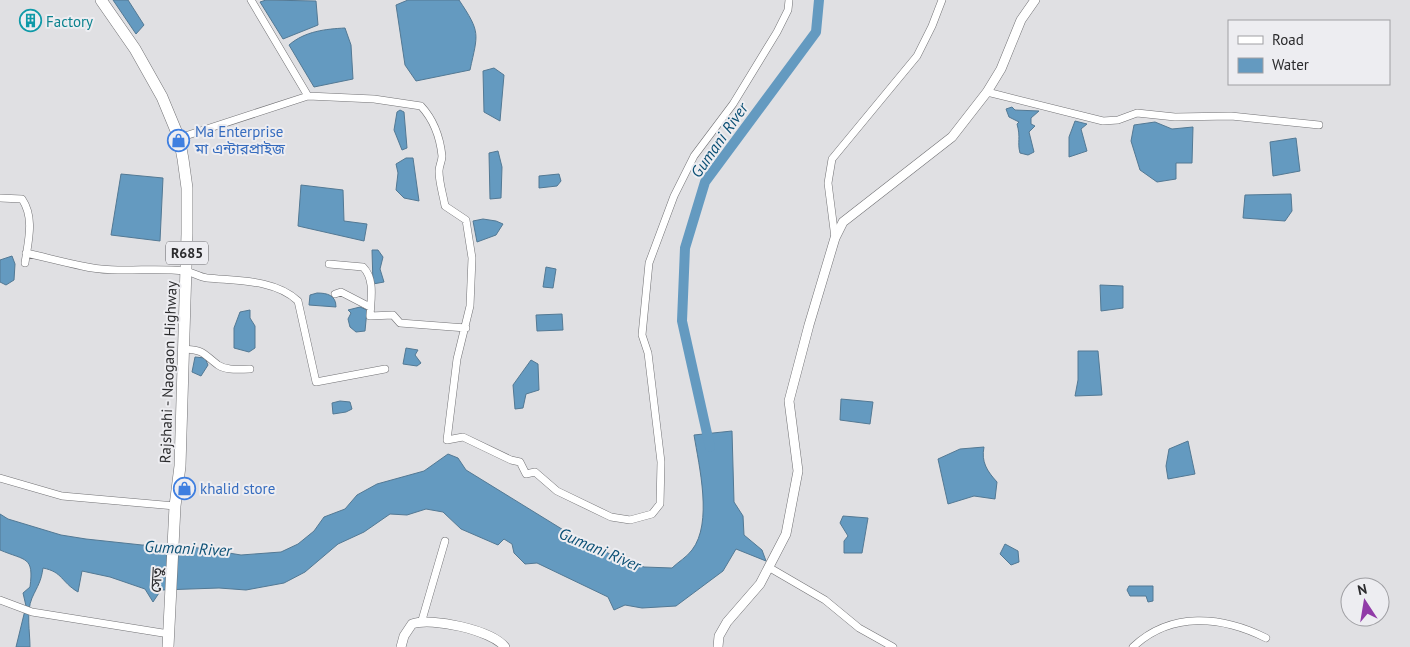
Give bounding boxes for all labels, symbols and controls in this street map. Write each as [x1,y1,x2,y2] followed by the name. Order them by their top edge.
[18,9,42,33] building icon: Factory
[46,12,93,31] place label: Factory
[1228,20,1390,85] legend
[1272,30,1304,49] text: Road
[1272,55,1309,74] text: Water
[686,97,753,181] water label: Gumani River
[194,122,286,158] place label: Ma Enterprise মা এন্টারপ্রাইজ
[167,128,191,152] shop icon: Ma Enterprise মা এন্টারপ্রাইজ
[166,242,208,264] road number: R685
[155,280,181,464] street label: Rajshahi - Naogaon Highway
[172,476,196,500] shop icon: khalid store
[200,479,275,498] place label: khalid store
[556,523,645,576] water label: Gumani River
[144,536,234,560] water label: Gumani River
[146,566,166,593] street label: সেতু
[1340,577,1390,627] north arrow
[1356,580,1369,599] text: N

